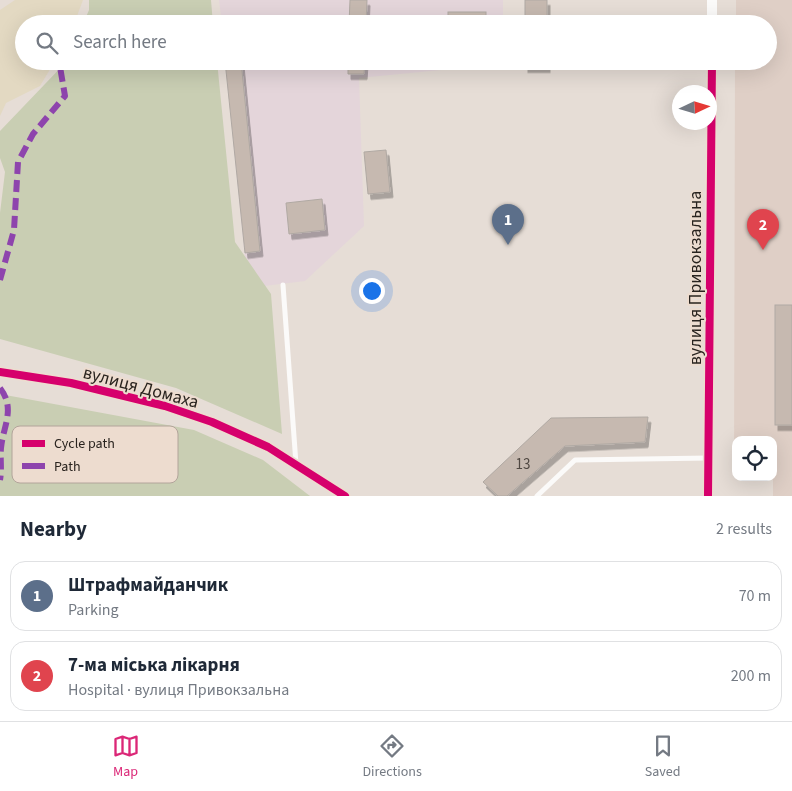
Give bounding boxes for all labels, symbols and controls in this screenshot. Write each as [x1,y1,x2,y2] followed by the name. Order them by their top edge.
[15,15,777,70] search box
[33,29,61,57] icon: search
[73,29,167,56] text: Search here
[672,85,717,130] north arrow
[683,191,708,365] street label: вулиця Привокзальна
[492,204,524,245] pin: 1
[747,209,779,250] pin: 2
[359,278,385,304] your location
[80,360,201,415] street label: вулиця Домаха
[12,426,178,483] legend
[54,434,115,454] text: Cycle path
[732,436,777,481] map controls
[732,436,777,481] button: locate
[516,454,530,475] house number: 13
[54,457,81,477] text: Path
[20,514,87,544] text: Nearby
[716,518,772,540] text: 2 results
[68,572,228,599] text: Штрафмайданчик
[33,585,41,607] text: 1
[739,585,771,607] text: 70 m
[68,599,119,621] text: Parking
[68,652,240,679] text: 7-ма міська лікарня
[33,665,41,687] text: 2
[731,665,771,687] text: 200 m
[68,679,289,701] text: Hospital · вулиця Привокзальна
[112,732,140,782] tab: Map
[363,732,422,782] tab: Directions
[645,732,680,782] tab: Saved

